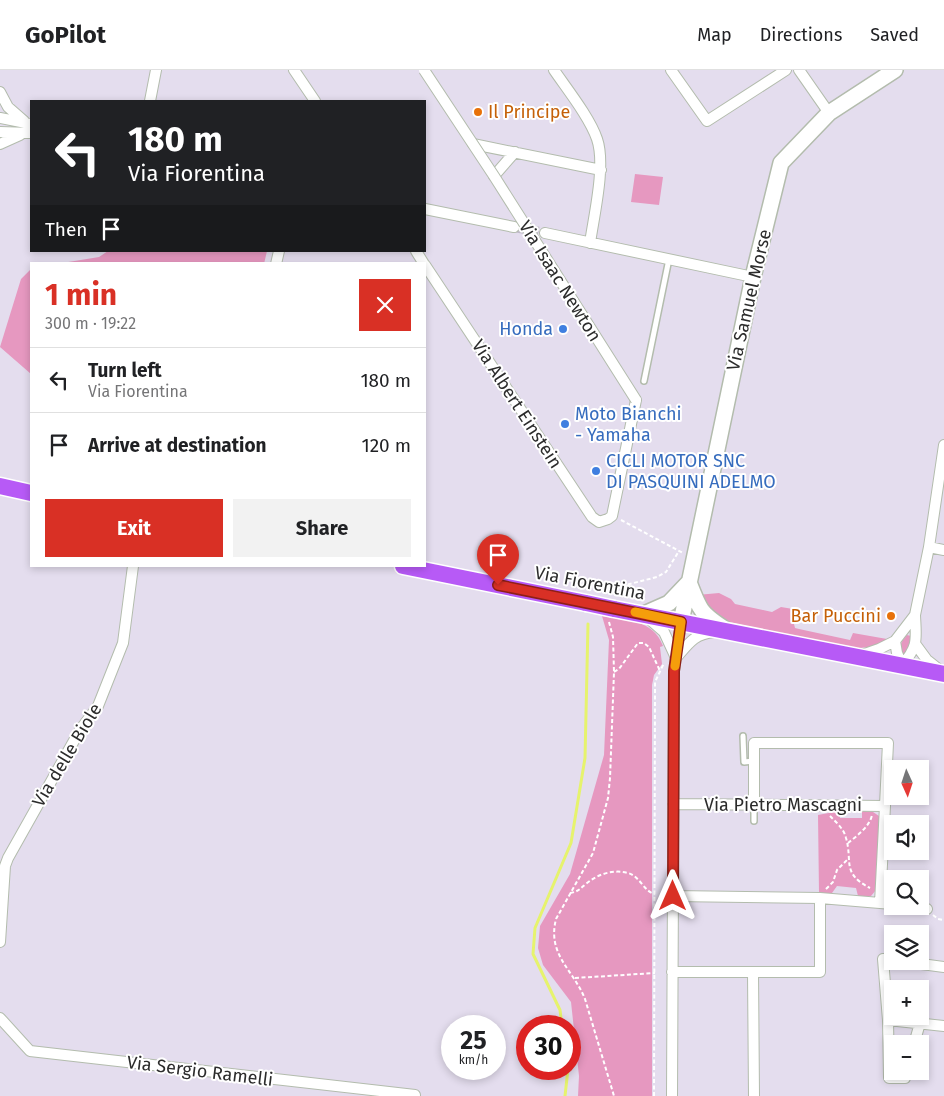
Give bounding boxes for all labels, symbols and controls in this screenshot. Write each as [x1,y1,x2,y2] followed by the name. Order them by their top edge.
[25,21,106,49] text: GoPilot
[697,24,732,46] text: Map
[760,24,842,46] text: Directions
[870,24,919,46] text: Saved
[488,101,570,123] place label: Il Principe
[472,106,484,118] marker: Il Principe
[128,118,223,160] text: 180 m
[45,120,110,185] icon: left
[128,160,265,187] text: Via Fiorentina
[97,215,125,243] icon: arrive
[514,217,606,345] street label: Via Isaac Newton
[45,218,87,241] text: Then
[722,227,776,373] street label: Via Samuel Morse
[45,277,117,313] text: 1 min
[359,279,411,331] button: close
[45,314,136,333] text: 300 m · 19:22
[499,318,553,340] place label: Honda
[557,323,569,335] marker: Honda
[467,335,567,473] street label: Via Albert Einstein
[88,359,162,382] text: Turn left
[45,366,73,394] icon: left
[360,369,411,392] text: 180 m
[88,382,188,401] text: Via Fiorentina
[575,403,682,446] place label: Moto Bianchi - Yamaha
[559,418,571,430] marker: Moto Bianchi - Yamaha
[45,431,73,459] icon: arrive
[88,434,267,457] text: Arrive at destination
[361,434,411,457] text: 120 m
[606,450,776,493] place label: CICLI MOTOR SNC DI PASQUINI ADELMO
[590,465,602,477] marker: CICLI MOTOR SNC DI PASQUINI ADELMO
[45,499,223,557] button: Exit
[233,499,411,557] button: Share
[477,534,519,585] pin
[484,541,512,569] icon: arrive
[533,562,647,604] street label: Via Fiorentina
[791,605,881,627] place label: Bar Puccini
[885,610,897,622] marker: Bar Puccini
[27,699,107,811] street label: Via delle Biole
[884,760,929,805] north arrow
[884,760,929,1080] map controls
[704,794,862,816] street label: Via Pietro Mascagni
[884,815,929,860] button: sound
[646,869,698,921] position arrow
[884,870,929,915] button: search
[884,925,929,970] button: layers
[884,980,929,1025] button: +
[516,1015,581,1080] speed limit sign: 30
[460,1026,487,1056] text: 25
[884,1035,929,1080] button: −
[126,1051,274,1091] street label: Via Sergio Ramelli
[459,1053,488,1067] text: km/h

